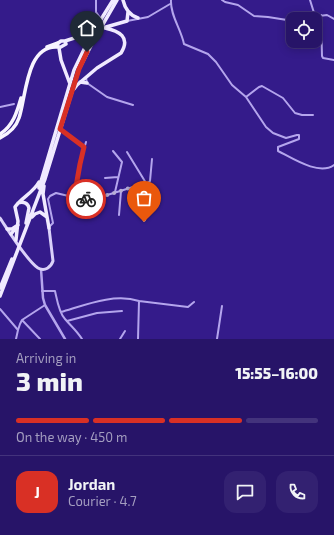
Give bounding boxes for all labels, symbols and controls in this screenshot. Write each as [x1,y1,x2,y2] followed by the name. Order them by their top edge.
[70,11,104,52] pin
[286,12,322,48] map controls
[286,12,322,48] button: locate
[76,17,98,39] icon: home
[66,179,106,219] courier
[127,181,161,222] pin
[133,187,155,209] icon: bag
[75,188,97,210] icon: bike
[16,350,76,366] text: Arriving in
[235,364,318,382] text: 15:55–16:00
[16,365,83,396] text: 3 min
[16,429,127,445] text: On the way · 450 m
[224,471,266,513] button: chat
[276,471,318,513] button: phone
[68,475,115,493] text: Jordan
[34,483,40,501] text: J
[68,493,137,509] text: Courier · 4.7

